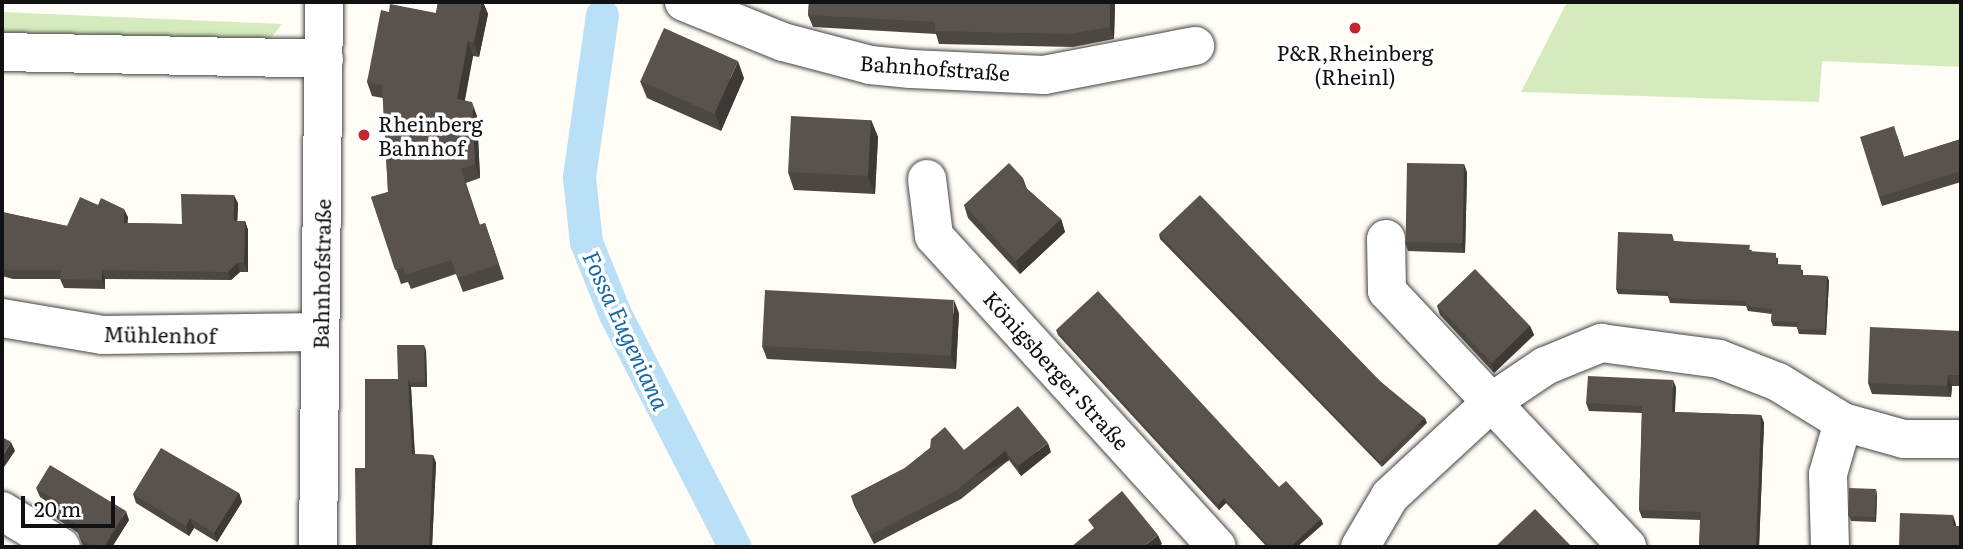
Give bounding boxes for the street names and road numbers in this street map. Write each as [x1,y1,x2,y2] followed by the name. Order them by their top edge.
[859,49,1011,85] street label: Bahnhofstraße
[307,199,335,349] street label: Bahnhofstraße
[979,285,1135,455] street label: Königsberger Straße
[103,320,217,348] street label: Mühlenhof

